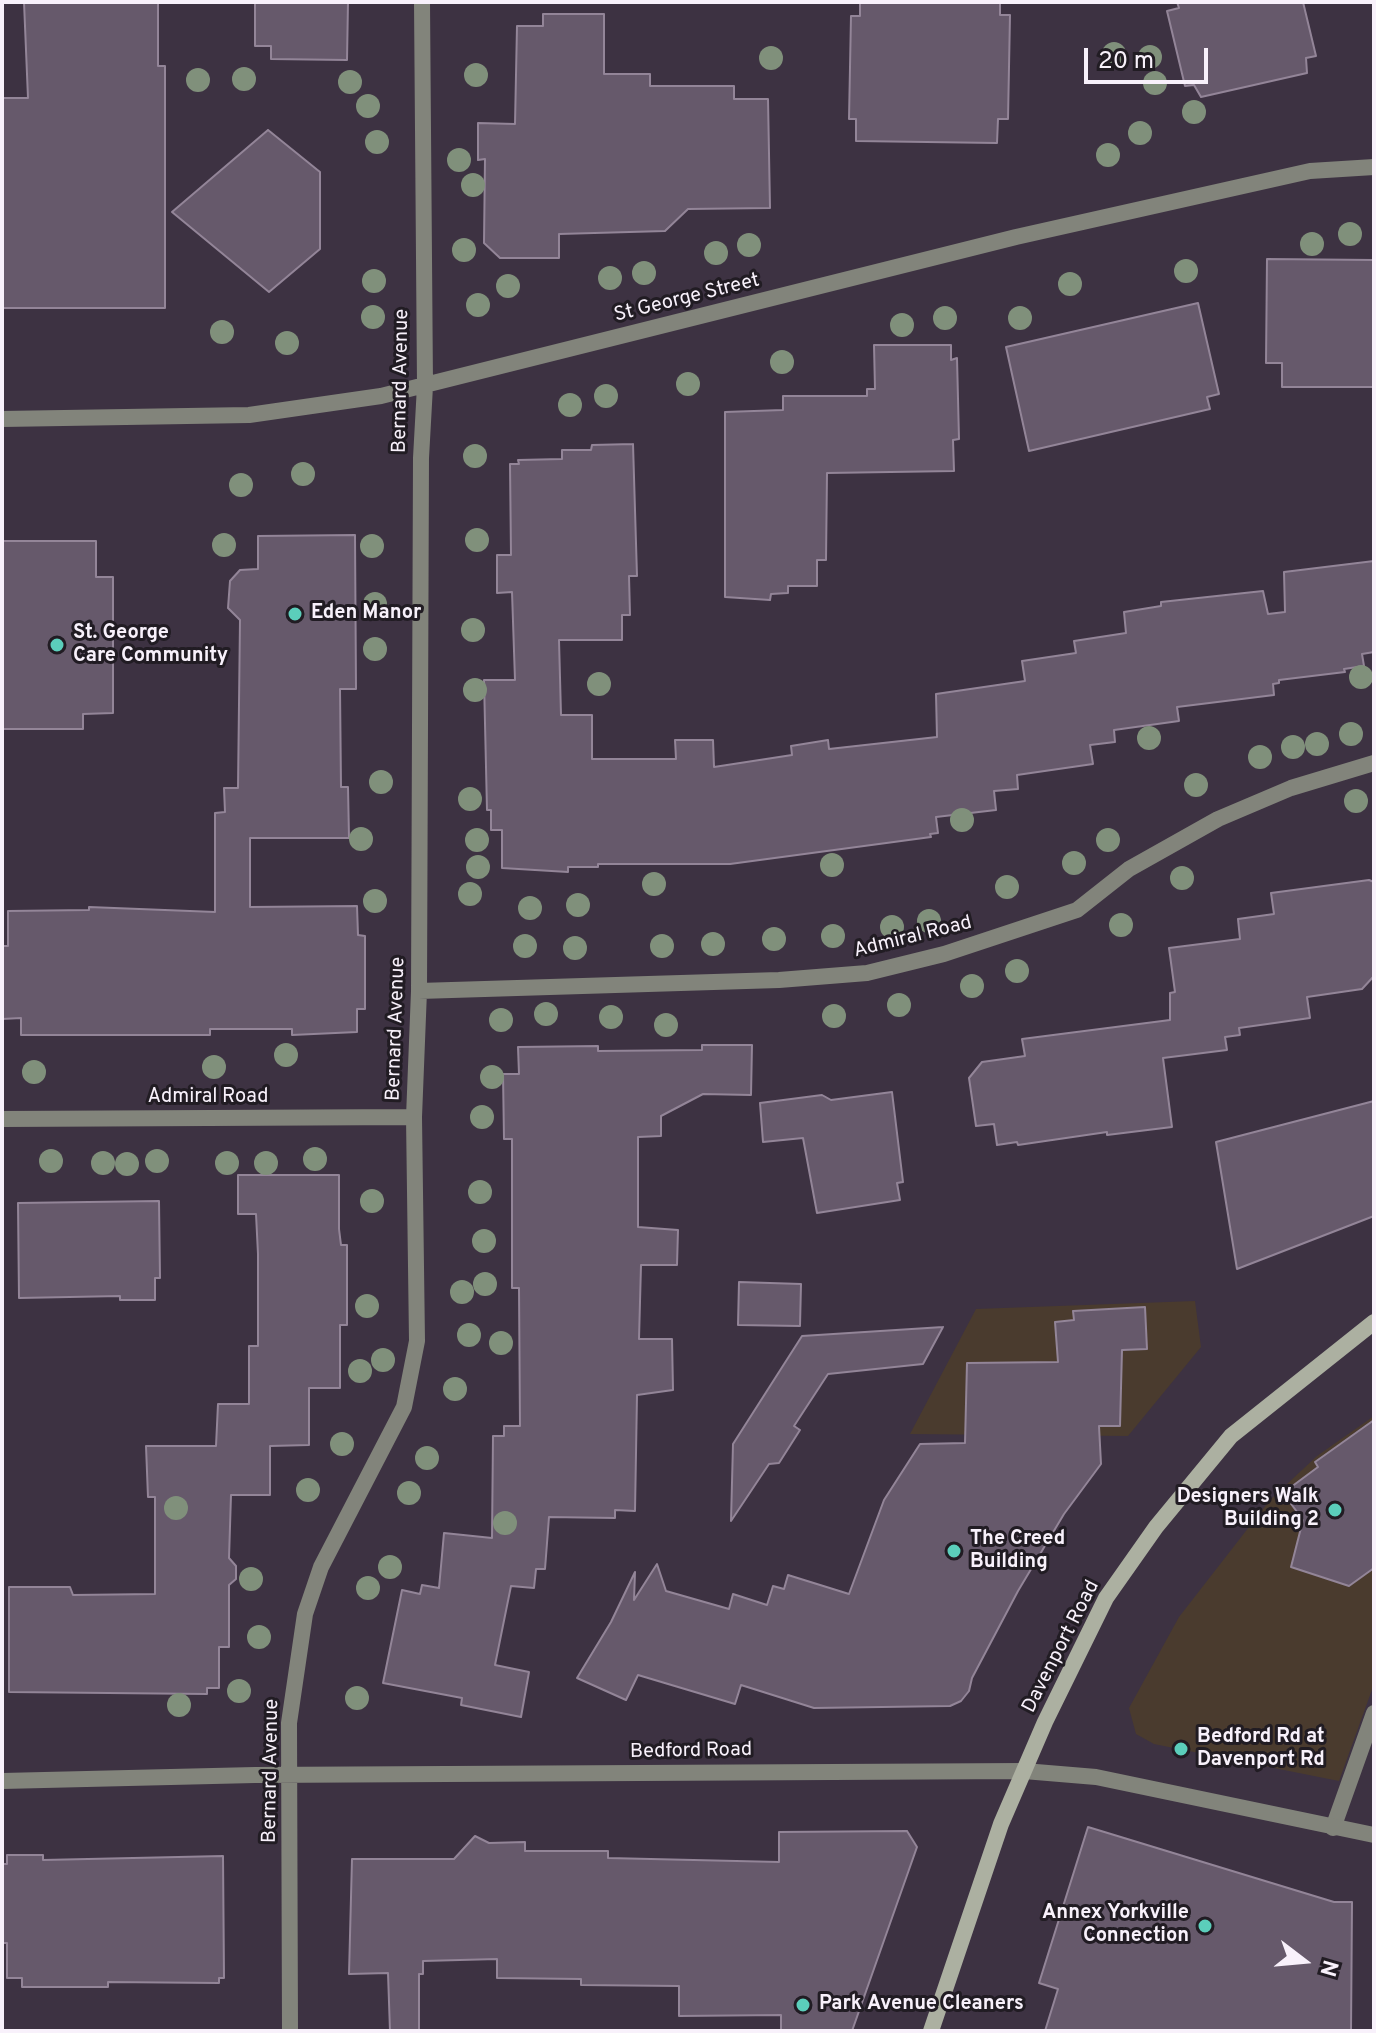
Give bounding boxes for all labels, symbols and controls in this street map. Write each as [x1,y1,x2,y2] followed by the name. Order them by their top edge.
[1088,32,1212,82] scale bar
[1098,47,1154,77] text: 20 m
[612,269,762,329] street label: St George Street
[389,309,415,453] street label: Bernard Avenue
[311,602,421,626] place label: Eden Manor
[286,605,304,623] marker: Eden Manor
[73,622,228,669] place label: St. George Care Community
[48,636,66,654] marker: St. George Care Community
[852,912,974,964] street label: Admiral Road
[382,957,412,1101] street label: Bernard Avenue
[148,1086,268,1110] street label: Admiral Road
[1177,1486,1319,1533] place label: Designers Walk Building 2
[1326,1501,1344,1519] marker: Designers Walk Building 2
[970,1528,1065,1575] place label: The Creed Building
[945,1542,963,1560] marker: The Creed Building
[1018,1577,1106,1717] street label: Davenport Road
[259,1699,285,1843] street label: Bernard Avenue
[1197,1726,1325,1773] place label: Bedford Rd at Davenport Rd
[630,1739,752,1765] street label: Bedford Road
[1172,1740,1190,1758] marker: Bedford Rd at Davenport Rd
[1042,1902,1189,1949] place label: Annex Yorkville Connection
[1196,1917,1214,1935] marker: Annex Yorkville Connection
[1264,1921,1344,2001] north arrow
[1312,1956,1343,1979] text: N
[819,1993,1024,2017] place label: Park Avenue Cleaners
[794,1996,812,2014] marker: Park Avenue Cleaners

